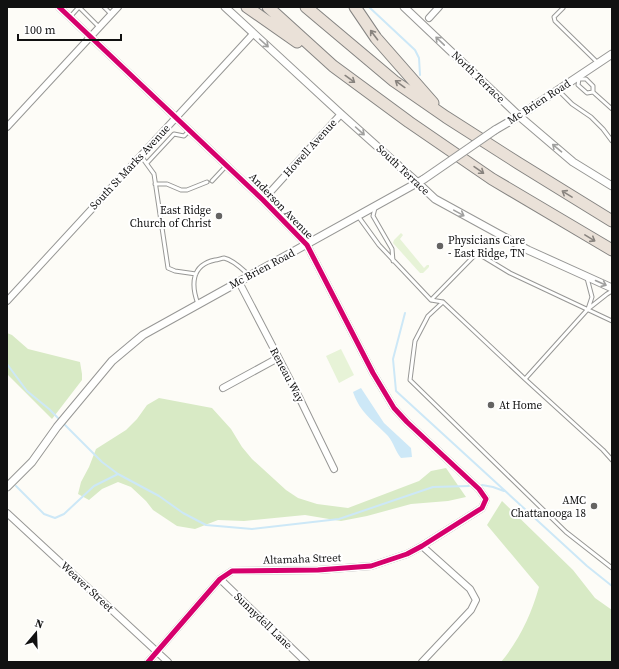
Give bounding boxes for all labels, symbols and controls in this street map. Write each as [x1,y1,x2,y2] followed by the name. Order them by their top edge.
[18,16,121,42] scale bar
[24,22,56,38] text: 100 m
[370,30,378,41] one-way arrow
[435,36,445,46] one-way arrow
[258,39,269,48] one-way arrow
[448,48,508,106] street label: North Terrace
[345,75,356,83] one-way arrow
[505,76,574,128] street label: Mc Brien Road
[394,80,405,88] one-way arrow
[280,115,340,180] street label: Howell Avenue
[86,121,174,213] street label: South St Marks Avenue
[354,126,365,135] one-way arrow
[373,141,433,199] street label: South Terrace
[552,144,562,153] one-way arrow
[474,166,485,174] one-way arrow
[246,170,317,243] street label: Anderson Avenue
[562,190,573,198] one-way arrow
[130,203,211,231] place label: East Ridge Church of Christ
[453,210,465,217] one-way arrow
[214,211,224,221] marker: East Ridge Church of Christ
[448,233,526,261] place label: Physicians Care - East Ridge, TN
[584,234,596,242] one-way arrow
[435,241,445,251] marker: Physicians Care - East Ridge, TN
[227,245,298,293] street label: Mc Brien Road
[595,280,607,287] one-way arrow
[266,345,308,405] street label: Reneau Way
[499,398,543,413] place label: At Home
[486,400,496,410] marker: At Home
[511,493,586,521] place label: AMC Chattanooga 18
[589,501,599,511] marker: AMC Chattanooga 18
[263,550,342,568] street label: Altamaha Street
[57,559,117,616] street label: Weaver Street
[231,589,296,653] street label: Sunnydell Lane
[16,613,56,653] north arrow
[33,616,45,632] text: N

